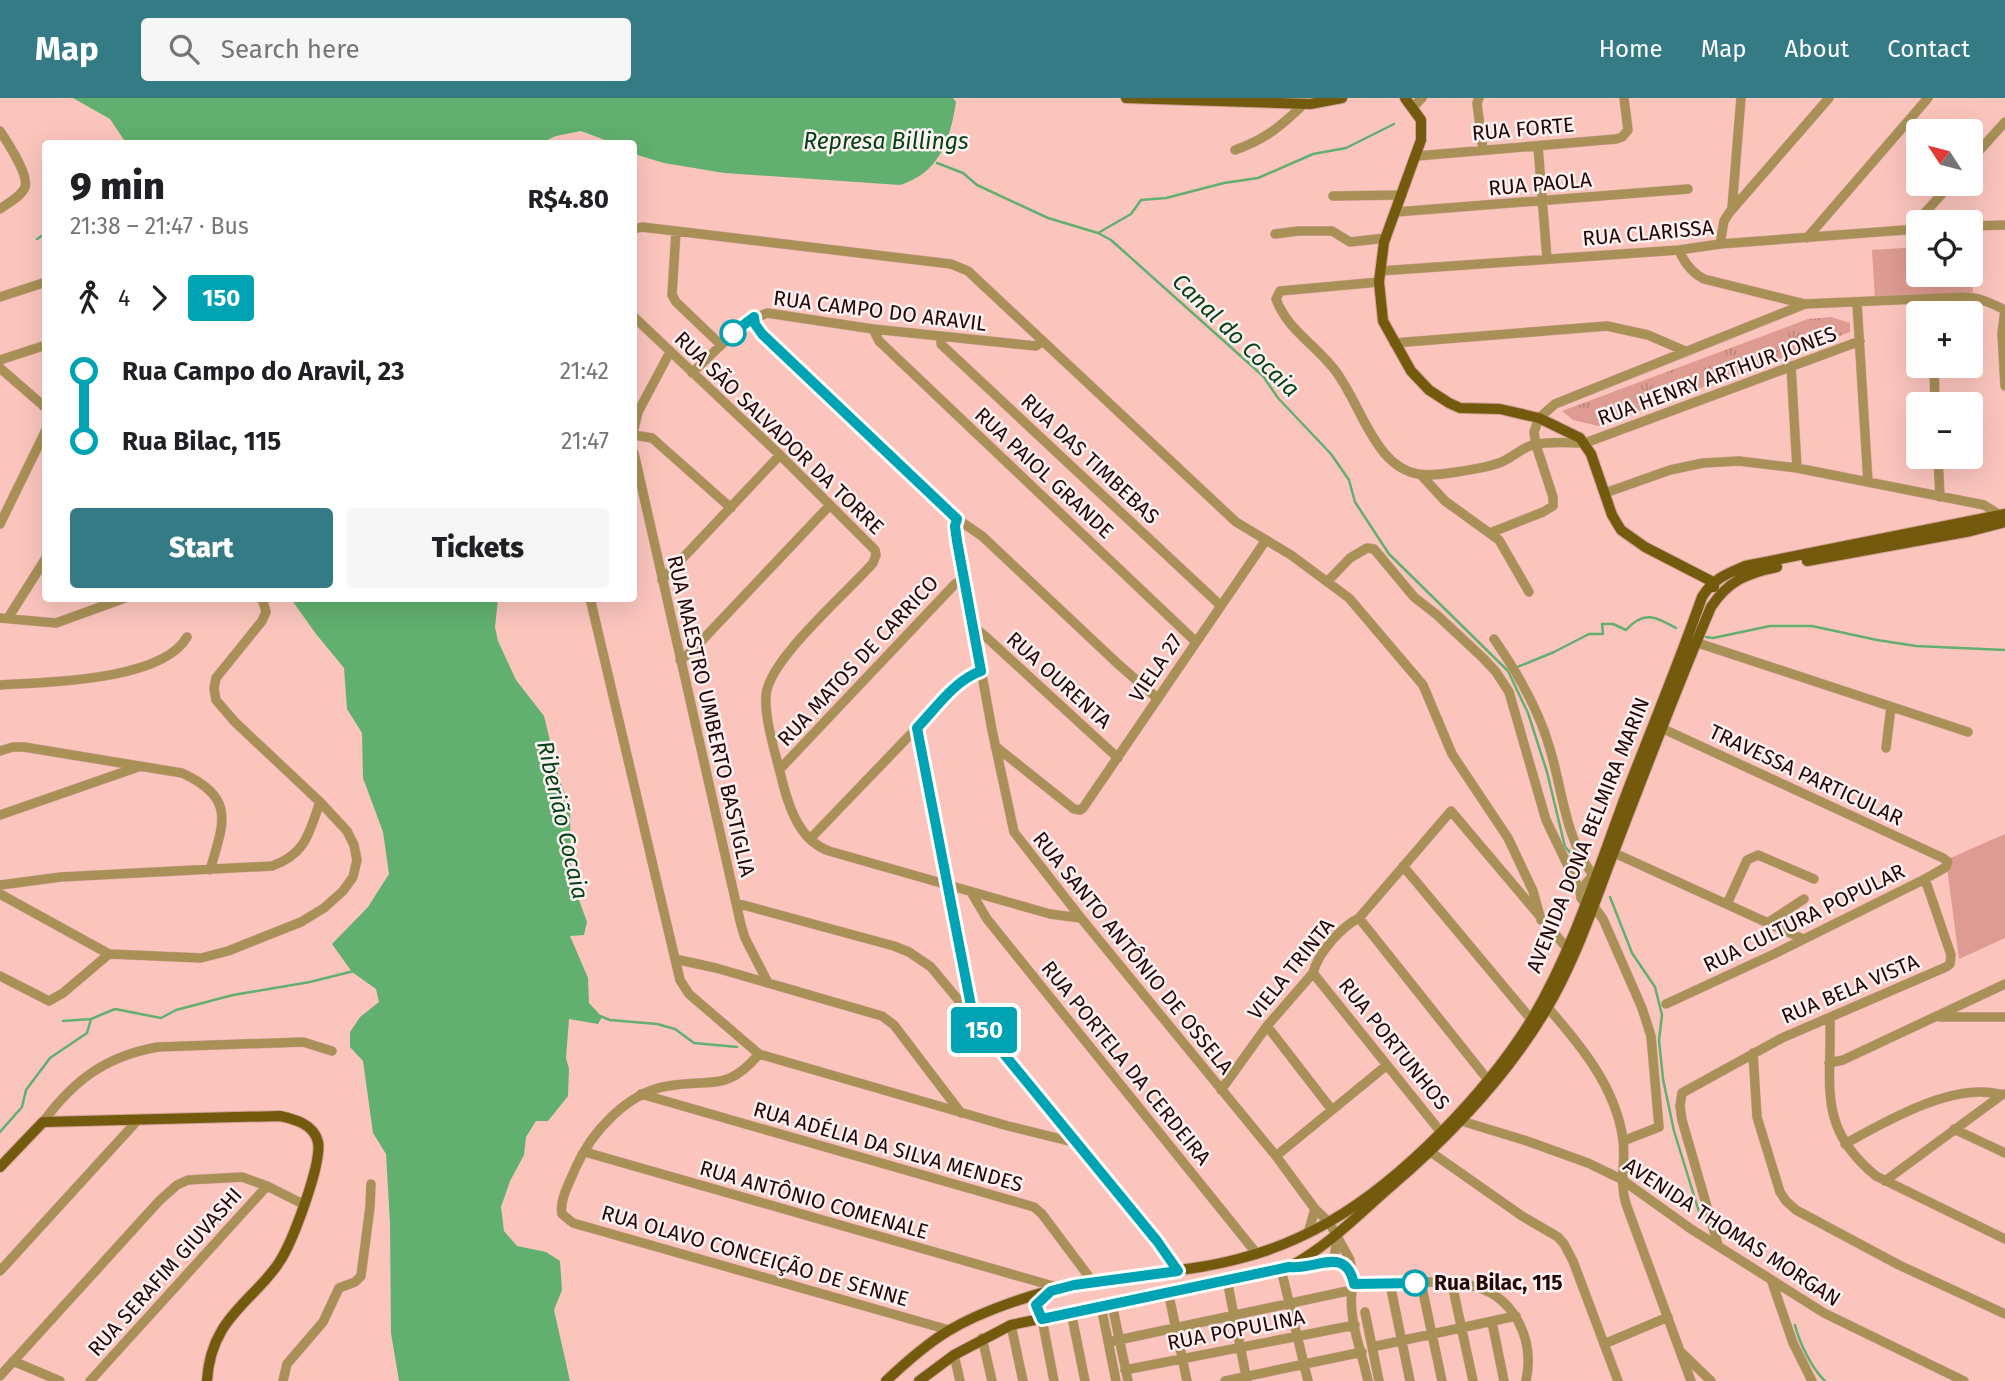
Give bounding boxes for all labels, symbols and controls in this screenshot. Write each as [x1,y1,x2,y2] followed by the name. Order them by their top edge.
[141,18,631,81] search box
[35,29,99,69] text: Map
[165,30,203,68] icon: search
[221,34,360,65] text: Search here
[1599,35,1663,63] text: Home
[1701,35,1747,63] text: Map
[1785,35,1849,63] text: About
[1887,35,1970,63] text: Contact
[1471,112,1575,146] street label: RUA FORTE
[1906,119,1983,196] north arrow
[1906,119,1983,469] map controls
[803,127,969,155] water label: Represa Billings
[70,163,165,209] text: 9 min
[1487,167,1593,201] street label: RUA PAOLA
[528,184,609,215] text: R$4.80
[1906,210,1983,287] button: locate
[70,212,249,240] text: 21:38 – 21:47 · Bus
[1581,214,1715,252] street label: RUA CLARISSA
[1167,267,1305,403] water label: Canal do Cocaia
[70,279,108,317] icon: walk
[140,279,178,317] icon: forward
[118,284,130,312] text: 4
[202,284,240,312] text: 150
[772,285,989,337] street label: RUA CAMPO DO ARAVIL
[1906,301,1983,378] button: +
[720,320,746,346] unlabelled marker
[1594,321,1840,431] street label: RUA HENRY ARTHUR JONES
[669,326,889,540] street label: RUA SÃO SALVADOR DA TORRE
[122,356,405,387] text: Rua Campo do Aravil, 23
[560,357,609,385] text: 21:42
[1015,388,1165,530] street label: RUA DAS TIMBEBAS
[1906,392,1983,469] button: −
[969,402,1119,544] street label: RUA PAIOL GRANDE
[122,426,281,457] text: Rua Bilac, 115
[561,427,609,455] text: 21:47
[70,508,333,588] button: Start
[347,508,609,588] button: Tickets
[661,553,761,879] street label: RUA MAESTRO UMBERTO BASTIGLIA
[772,570,944,752] street label: RUA MATOS DE CARRICO
[1001,626,1117,734] street label: RUA OURENTA
[1124,629,1188,707] street label: VIELA 27
[1521,693,1655,977] street label: AVENIDA DONA BELMIRA MARIN
[1705,719,1907,832] street label: TRAVESSA PARTICULAR
[531,738,595,902] water label: Riberião Cocaia
[1027,826,1239,1080] street label: RUA SANTO ANTÔNIO DE OSSELA
[1699,858,1909,978] street label: RUA CULTURA POPULAR
[1242,913,1340,1025] street label: VIELA TRINTA
[1777,948,1923,1030] street label: RUA BELA VISTA
[1036,956,1216,1170] street label: RUA PORTELA DA CERDEIRA
[1333,973,1455,1115] street label: RUA PORTUNHOS
[944,1007,1024,1053] line badge: 150
[965,1016,1003,1044] text: 150
[750,1096,1026,1198] street label: RUA ADÉLIA DA SILVA MENDES
[1618,1152,1846,1312] street label: AVENIDA THOMAS MORGAN
[697,1155,931,1245] street label: RUA ANTÔNIO COMENALE
[82,1182,248,1362] street label: RUA SERAFIM GIUVASHI
[598,1200,912,1312] street label: RUA OLAVO CONCEIÇÃO DE SENNE
[1402,1270,1428,1296] marker: Rua Bilac, 115
[1434,1270,1563,1296] place label: Rua Bilac, 115
[1165,1304,1307,1356] street label: RUA POPULINA

